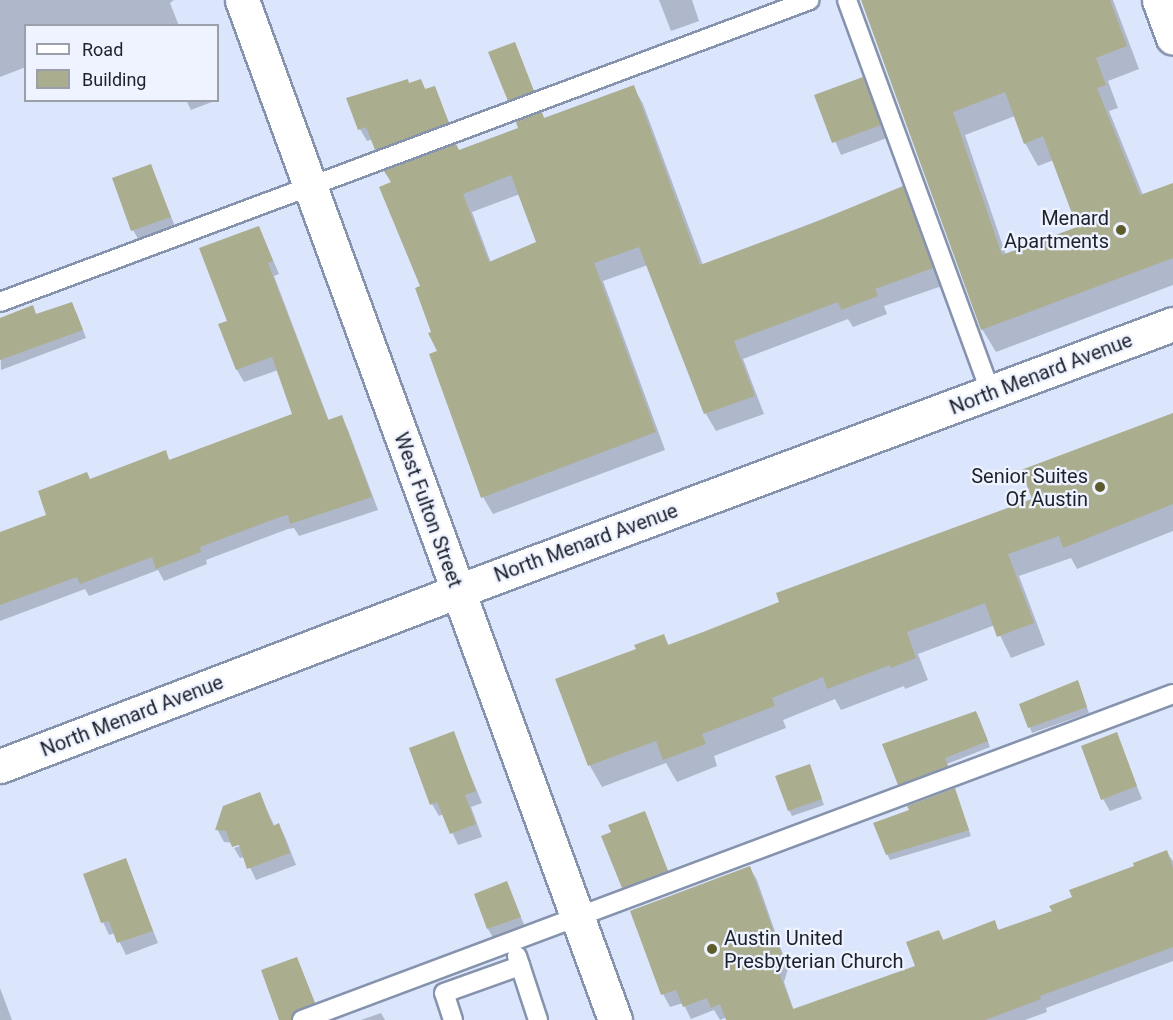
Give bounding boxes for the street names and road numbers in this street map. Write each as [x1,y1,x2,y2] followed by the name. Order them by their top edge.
[946,328,1136,420] street label: North Menard Avenue
[389,429,467,591] street label: West Fulton Street
[491,499,681,587] street label: North Menard Avenue
[37,670,227,762] street label: North Menard Avenue

